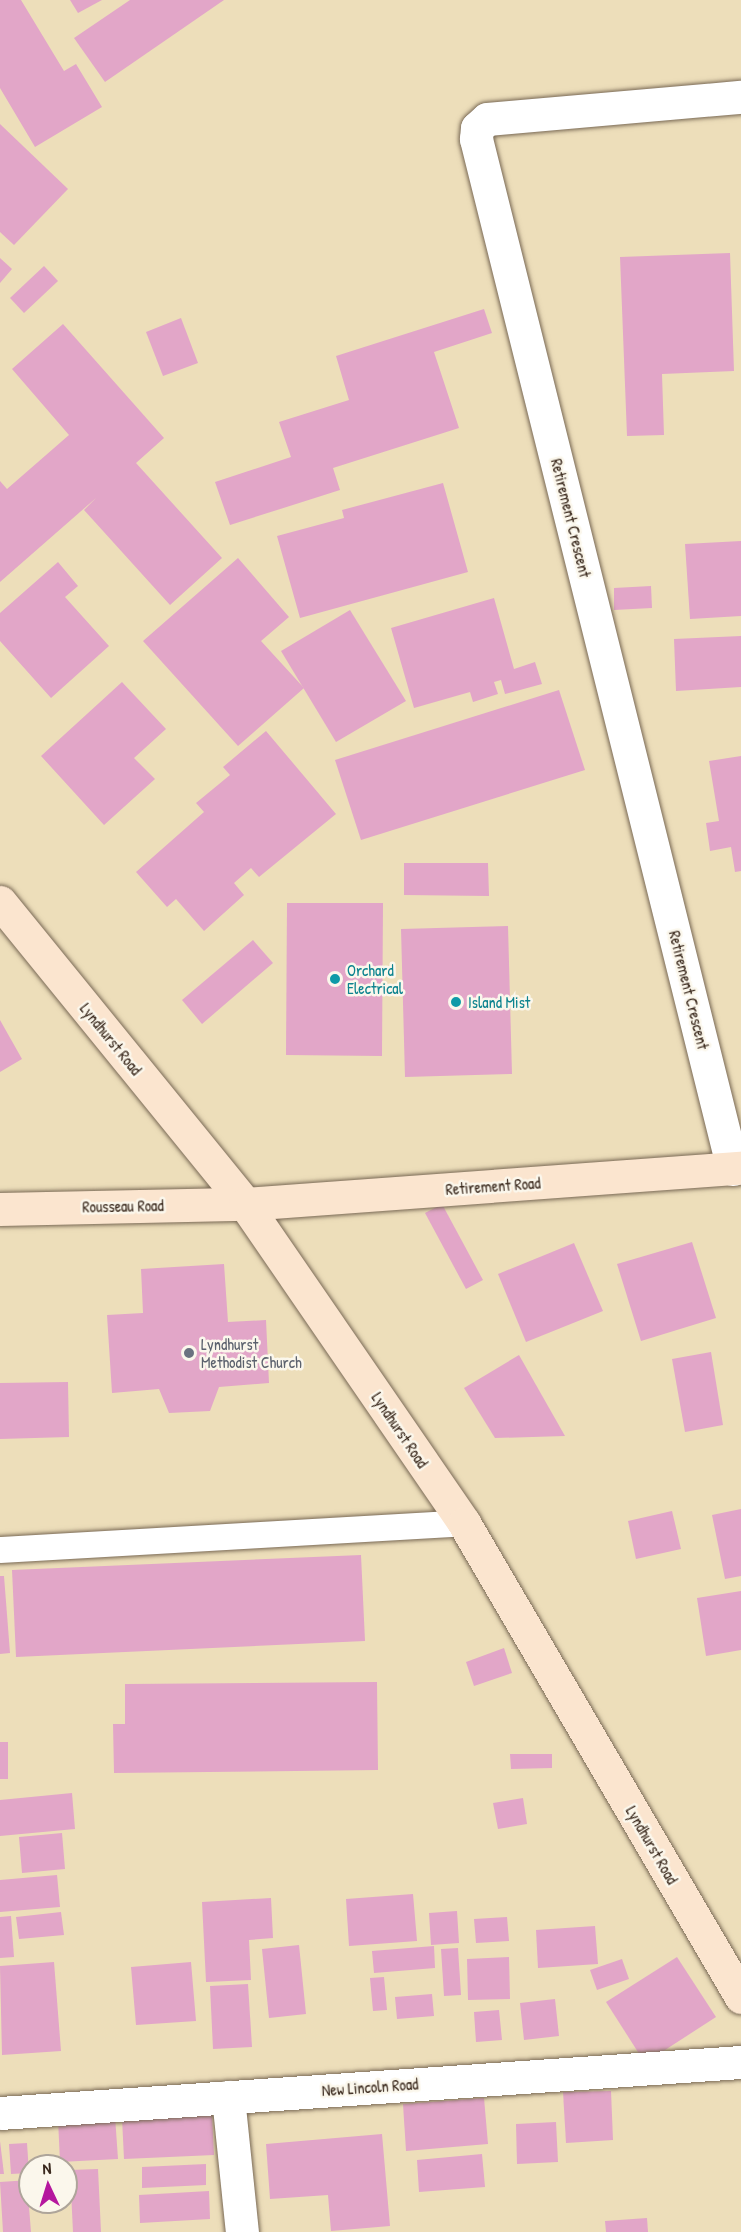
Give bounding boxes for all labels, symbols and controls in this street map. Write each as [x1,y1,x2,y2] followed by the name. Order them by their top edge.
[547,457,595,579] street label: Retirement Crescent
[665,929,713,1051] street label: Retirement Crescent
[347,960,403,998] place label: Orchard Electrical
[328,972,342,986] marker: Orchard Electrical
[468,992,530,1012] place label: Island Mist
[449,995,463,1009] marker: Island Mist
[76,999,146,1079] street label: Lyndhurst Road
[445,1173,541,1199] street label: Retirement Road
[82,1196,164,1216] street label: Rousseau Road
[201,1334,302,1372] place label: Lyndhurst Methodist Church
[182,1346,196,1360] marker: Lyndhurst Methodist Church
[368,1389,432,1471] street label: Lyndhurst Road
[622,1803,682,1887] street label: Lyndhurst Road
[321,2074,419,2100] street label: New Lincoln Road
[18,2154,78,2214] north arrow
[42,2157,52,2179] text: N

